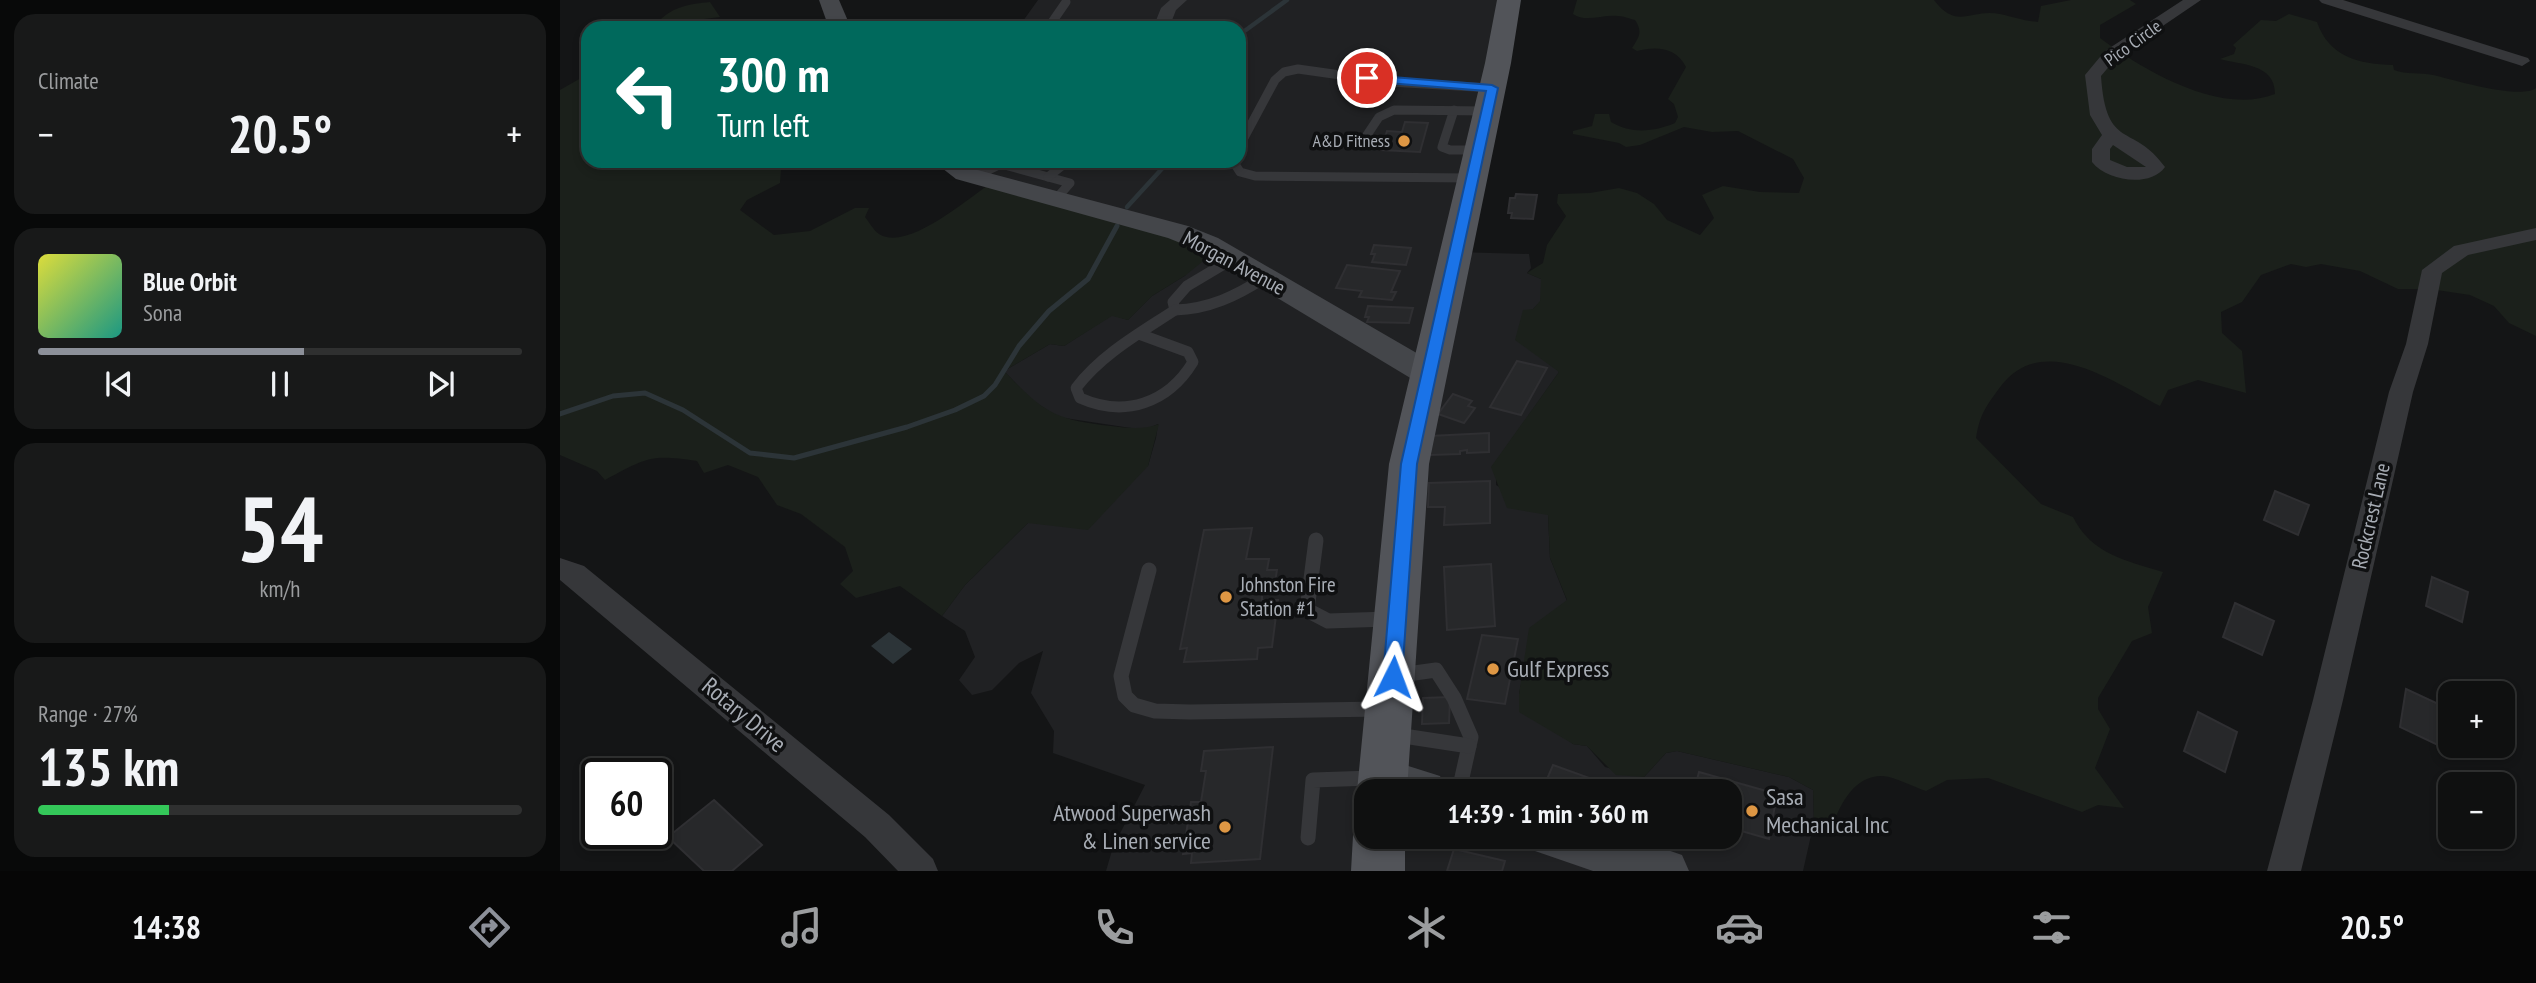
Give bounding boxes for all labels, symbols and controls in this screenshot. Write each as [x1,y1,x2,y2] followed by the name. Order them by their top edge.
[2100,14,2166,71] street label: Pico Circle
[717,42,830,106] text: 300 m
[1337,48,1397,108] pin
[602,49,693,140] icon: left
[1348,59,1386,97] icon: arrive
[38,66,99,95] text: Climate
[228,100,332,167] text: 20.5°
[717,104,809,146] text: Turn left
[38,109,54,158] text: −
[506,109,522,158] text: +
[1313,129,1390,152] place label: A&D Fitness
[1396,133,1412,149] marker: A&D Fitness
[1179,224,1290,301] street label: Morgan Avenue
[143,265,237,298] text: Blue Orbit
[143,298,182,327] text: Sona
[100,365,138,403] icon: previous
[261,365,299,403] icon: pause
[422,365,460,403] icon: next
[2345,460,2396,571] street label: Rockcrest Lane
[237,469,324,587] text: 54
[1239,571,1336,622] place label: Johnston Fire Station #1
[260,574,300,603] text: km/h
[1218,589,1234,605] marker: Johnston Fire Station #1
[1356,640,1430,714] position arrow
[1507,653,1609,684] place label: Gulf Express
[1485,661,1501,677] marker: Gulf Express
[696,670,793,759] street label: Rotary Drive
[2438,681,2515,849] map controls
[2438,681,2515,758] button: +
[38,699,138,728] text: Range · 27%
[38,733,179,800] text: 135 km
[581,758,672,849] speed limit sign: 60
[2438,772,2515,849] button: −
[1766,781,1889,840] place label: Sasa Mechanical Inc
[1053,797,1211,856] place label: Atwood Superwash & Linen service
[1448,797,1648,830] text: 14:39 · 1 min · 360 m
[1744,803,1760,819] marker: Sasa Mechanical Inc
[1217,819,1233,835] marker: Atwood Superwash & Linen service
[465,903,514,952] icon: directions
[777,903,826,952] icon: music
[1090,903,1139,952] icon: phone
[1402,903,1451,952] icon: climate
[1715,903,1764,952] icon: car
[2027,903,2076,952] icon: filters
[132,906,201,948] text: 14:38
[2340,906,2404,948] text: 20.5°

